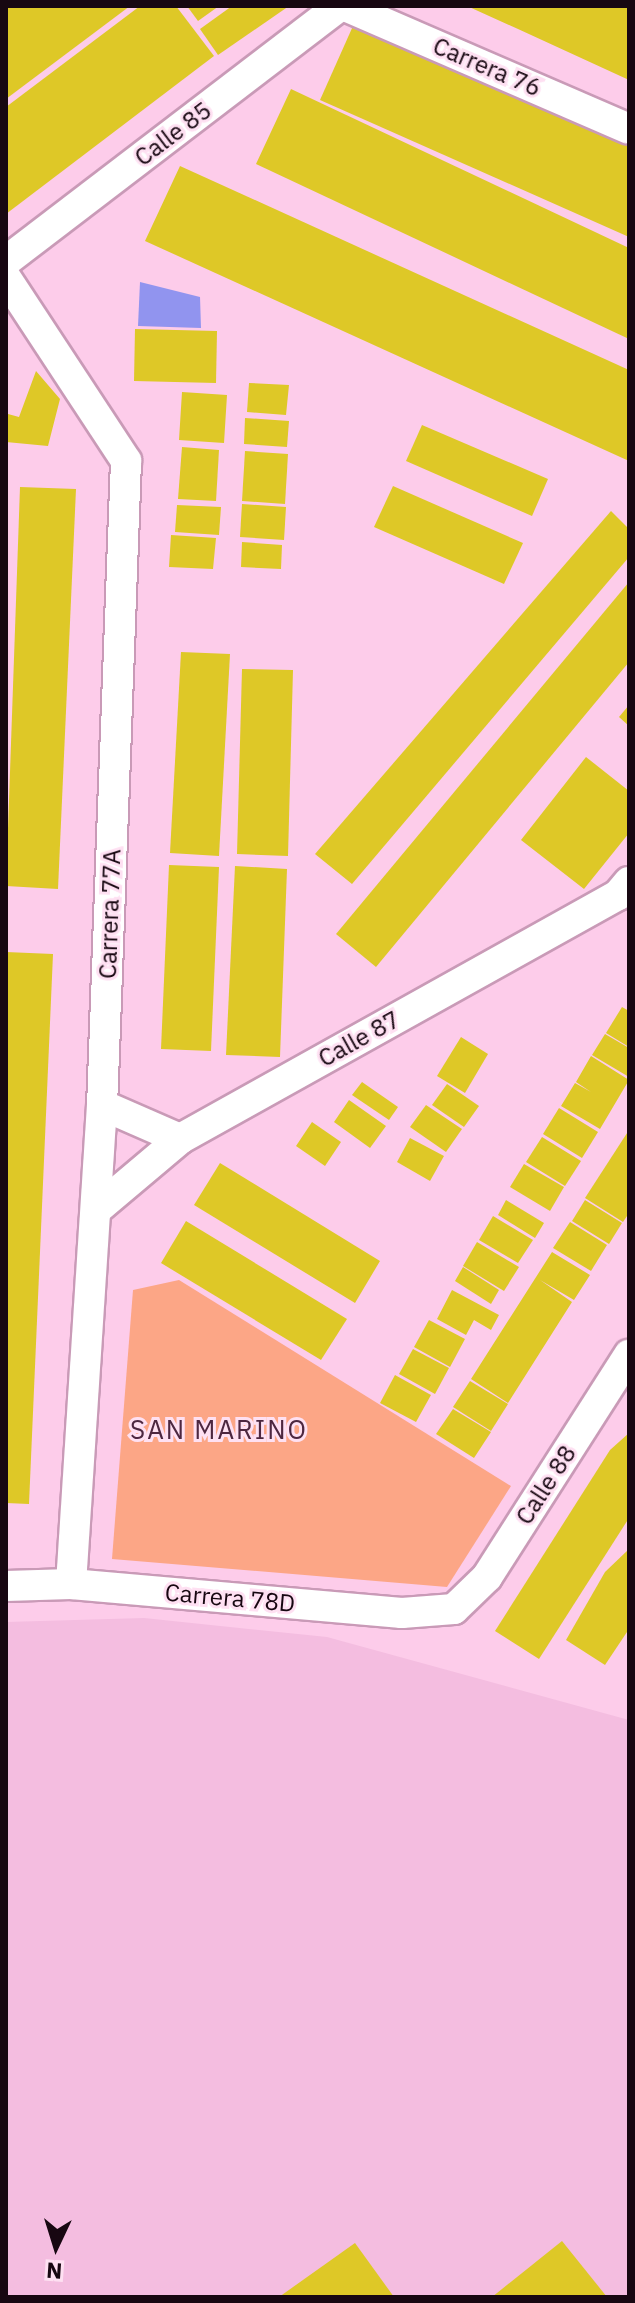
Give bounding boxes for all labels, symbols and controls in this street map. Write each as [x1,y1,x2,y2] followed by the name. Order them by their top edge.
[429,31,545,103] street label: Carrera 76
[129,96,217,172] street label: Calle 85
[93,849,127,979] street label: Carrera 77A
[313,1005,405,1073] street label: Calle 87
[130,1414,308,1446] district label: SAN MARINO
[510,1440,582,1530] street label: Calle 88
[164,1578,296,1618] street label: Carrera 78D
[16,2207,96,2287] north arrow
[45,2256,63,2286] text: N

